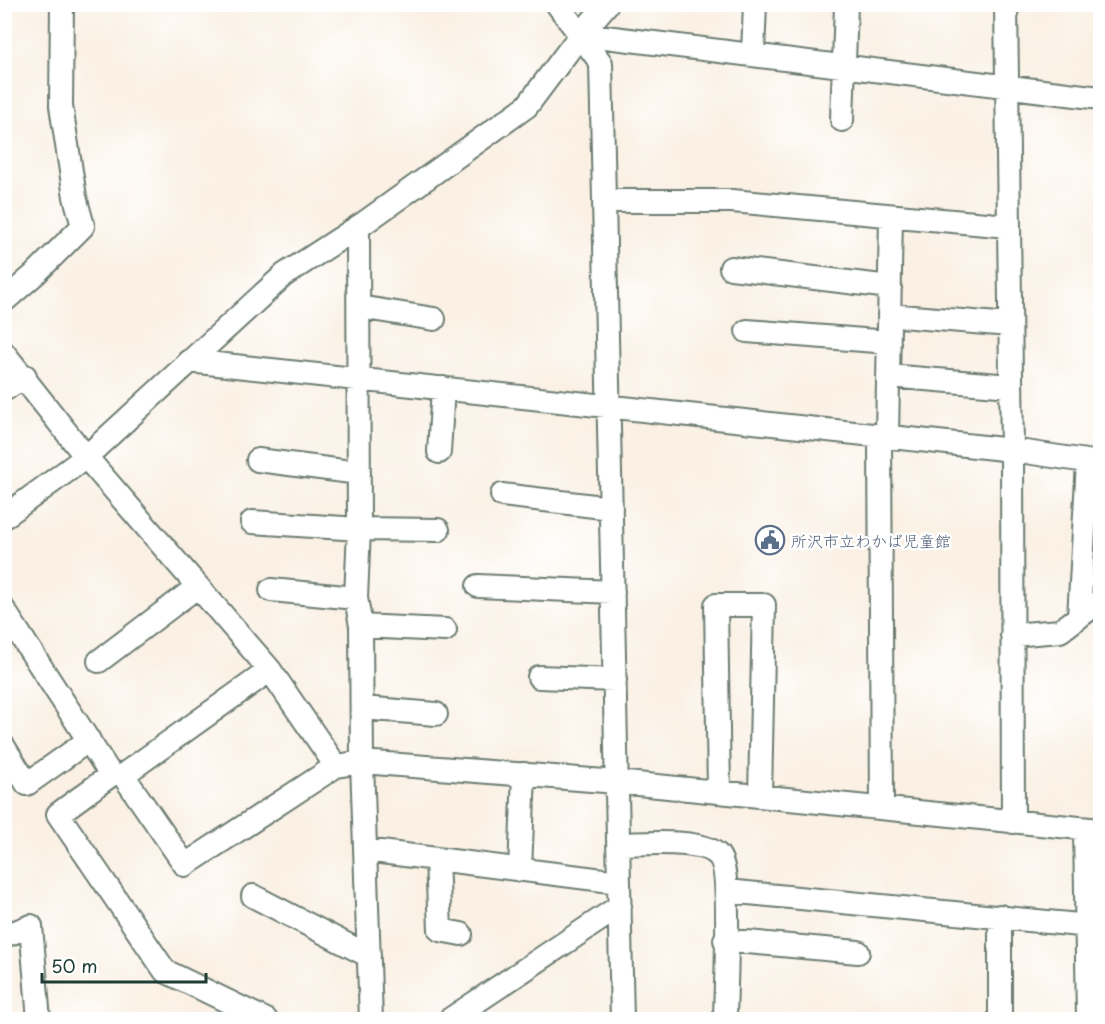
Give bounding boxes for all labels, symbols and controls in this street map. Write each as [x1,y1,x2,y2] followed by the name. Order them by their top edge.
[754,524,786,556] public building icon: 所沢市立わかば児童館
[791,528,951,552] place label: 所沢市立わかば児童館
[42,946,206,984] scale bar
[51,952,98,979] text: 50 m

